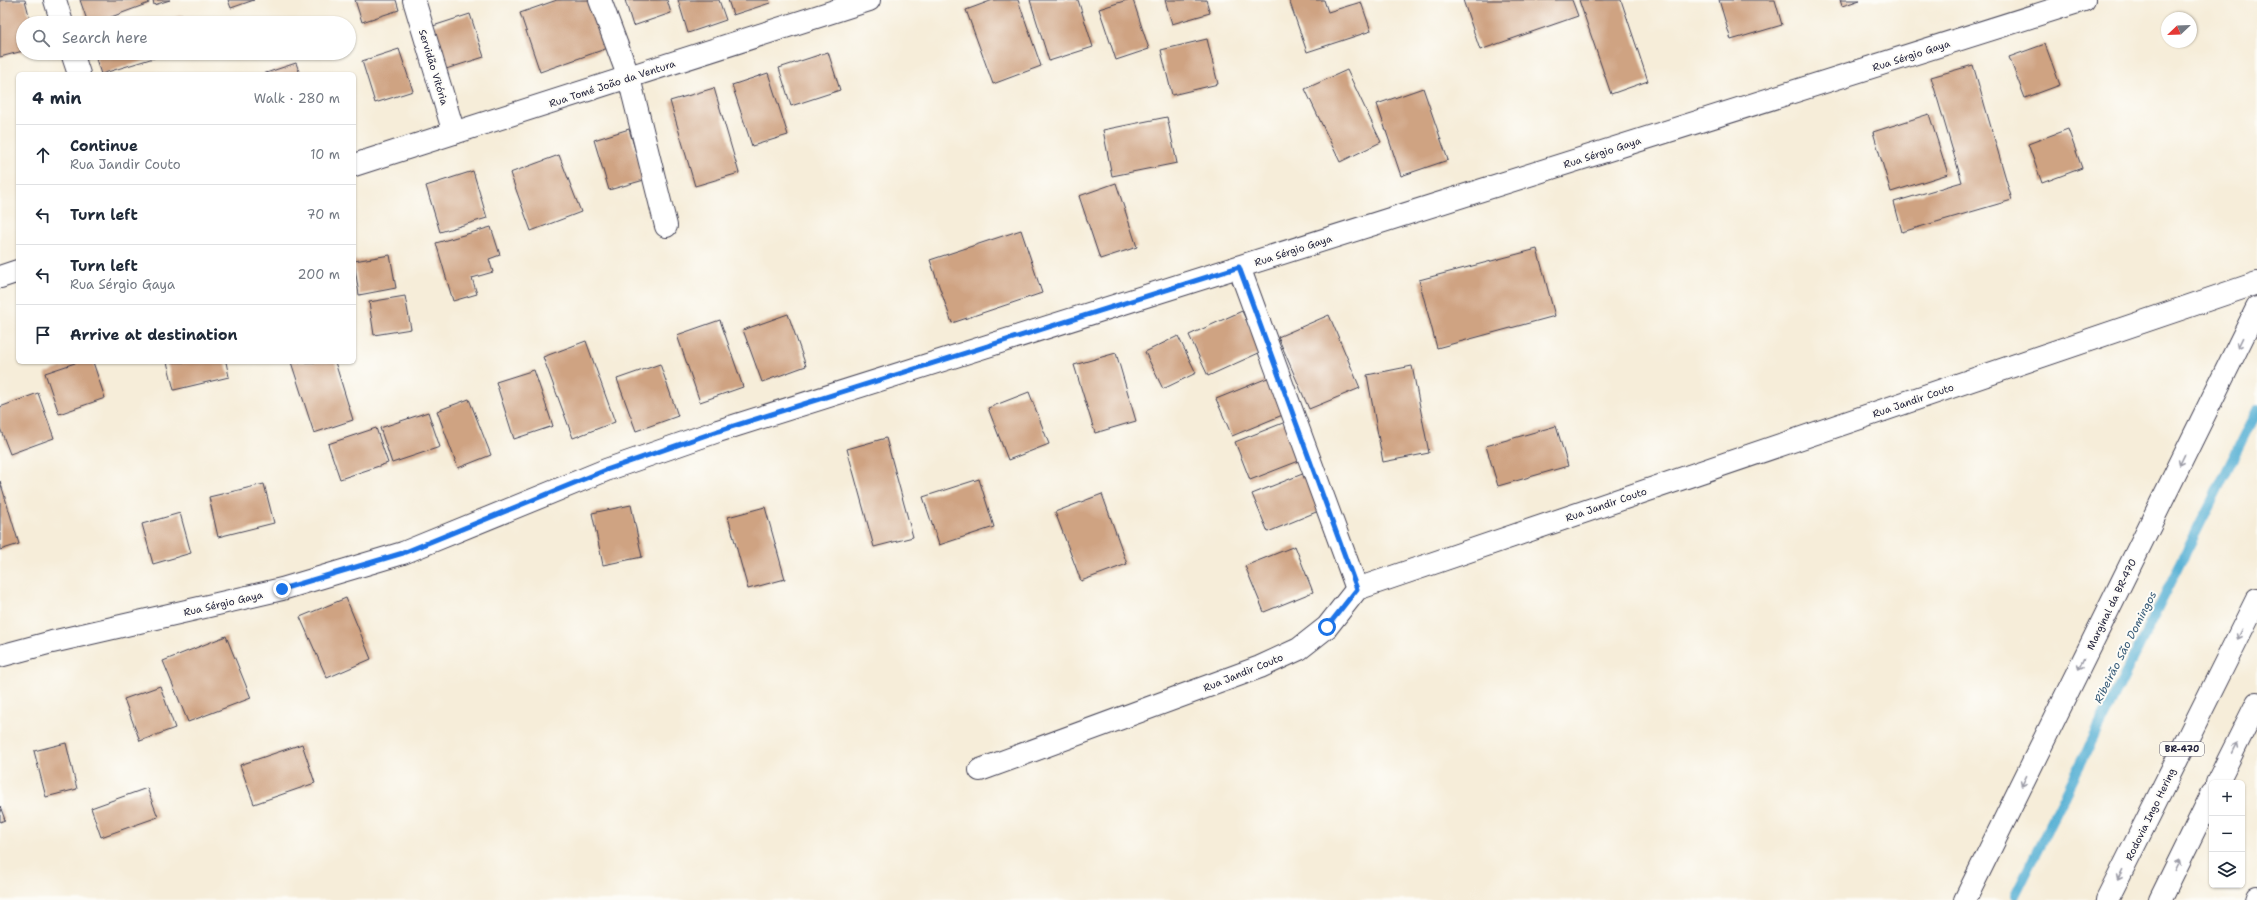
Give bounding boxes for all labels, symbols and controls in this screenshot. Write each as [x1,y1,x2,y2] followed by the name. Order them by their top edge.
[2161,12,2197,48] north arrow
[16,16,356,60] search box
[30,27,52,49] icon: search
[62,28,148,48] text: Search here
[416,28,451,107] street label: Servidão Vitória
[1871,37,1952,74] street label: Rua Sérgio Gaya
[547,57,678,110] street label: Rua Tomé João da Ventura
[32,87,82,109] text: 4 min
[254,90,340,107] text: Walk · 280 m
[1562,134,1643,171] street label: Rua Sérgio Gaya
[70,136,138,156] text: Continue
[32,144,54,166] icon: ahead
[310,146,340,163] text: 10 m
[70,156,181,173] text: Rua Jandir Couto
[32,204,54,226] icon: left
[70,205,138,225] text: Turn left
[306,206,340,223] text: 70 m
[1253,232,1334,269] street label: Rua Sérgio Gaya
[70,256,138,276] text: Turn left
[32,264,54,286] icon: left
[298,266,340,283] text: 200 m
[70,276,175,293] text: Rua Sérgio Gaya
[32,324,54,346] icon: arrive
[70,325,238,345] text: Arrive at destination
[2236,337,2243,349] one-way arrow
[1871,380,1955,420] street label: Rua Jandir Couto
[2178,454,2185,466] one-way arrow
[1564,484,1648,524] street label: Rua Jandir Couto
[2084,556,2139,652] street label: Marginal da BR-470
[273,580,291,598] route end
[182,588,265,619] street label: Rua Sérgio Gaya
[2091,589,2160,706] water label: Ribeirão São Domingos
[1318,618,1336,636] route start
[2236,627,2243,639] one-way arrow
[1201,651,1285,694] street label: Rua Jandir Couto
[2077,658,2085,670] one-way arrow
[2160,742,2204,756] road number: BR-470
[2232,742,2239,754] one-way arrow
[2122,766,2178,863] street label: Rodovia Ingo Hering
[2020,775,2027,787] one-way arrow
[2209,780,2245,888] map controls
[2209,780,2245,816] button: +
[2209,816,2245,852] button: −
[2209,852,2245,888] button: layers
[2174,859,2181,871] one-way arrow
[2115,869,2123,881] one-way arrow

